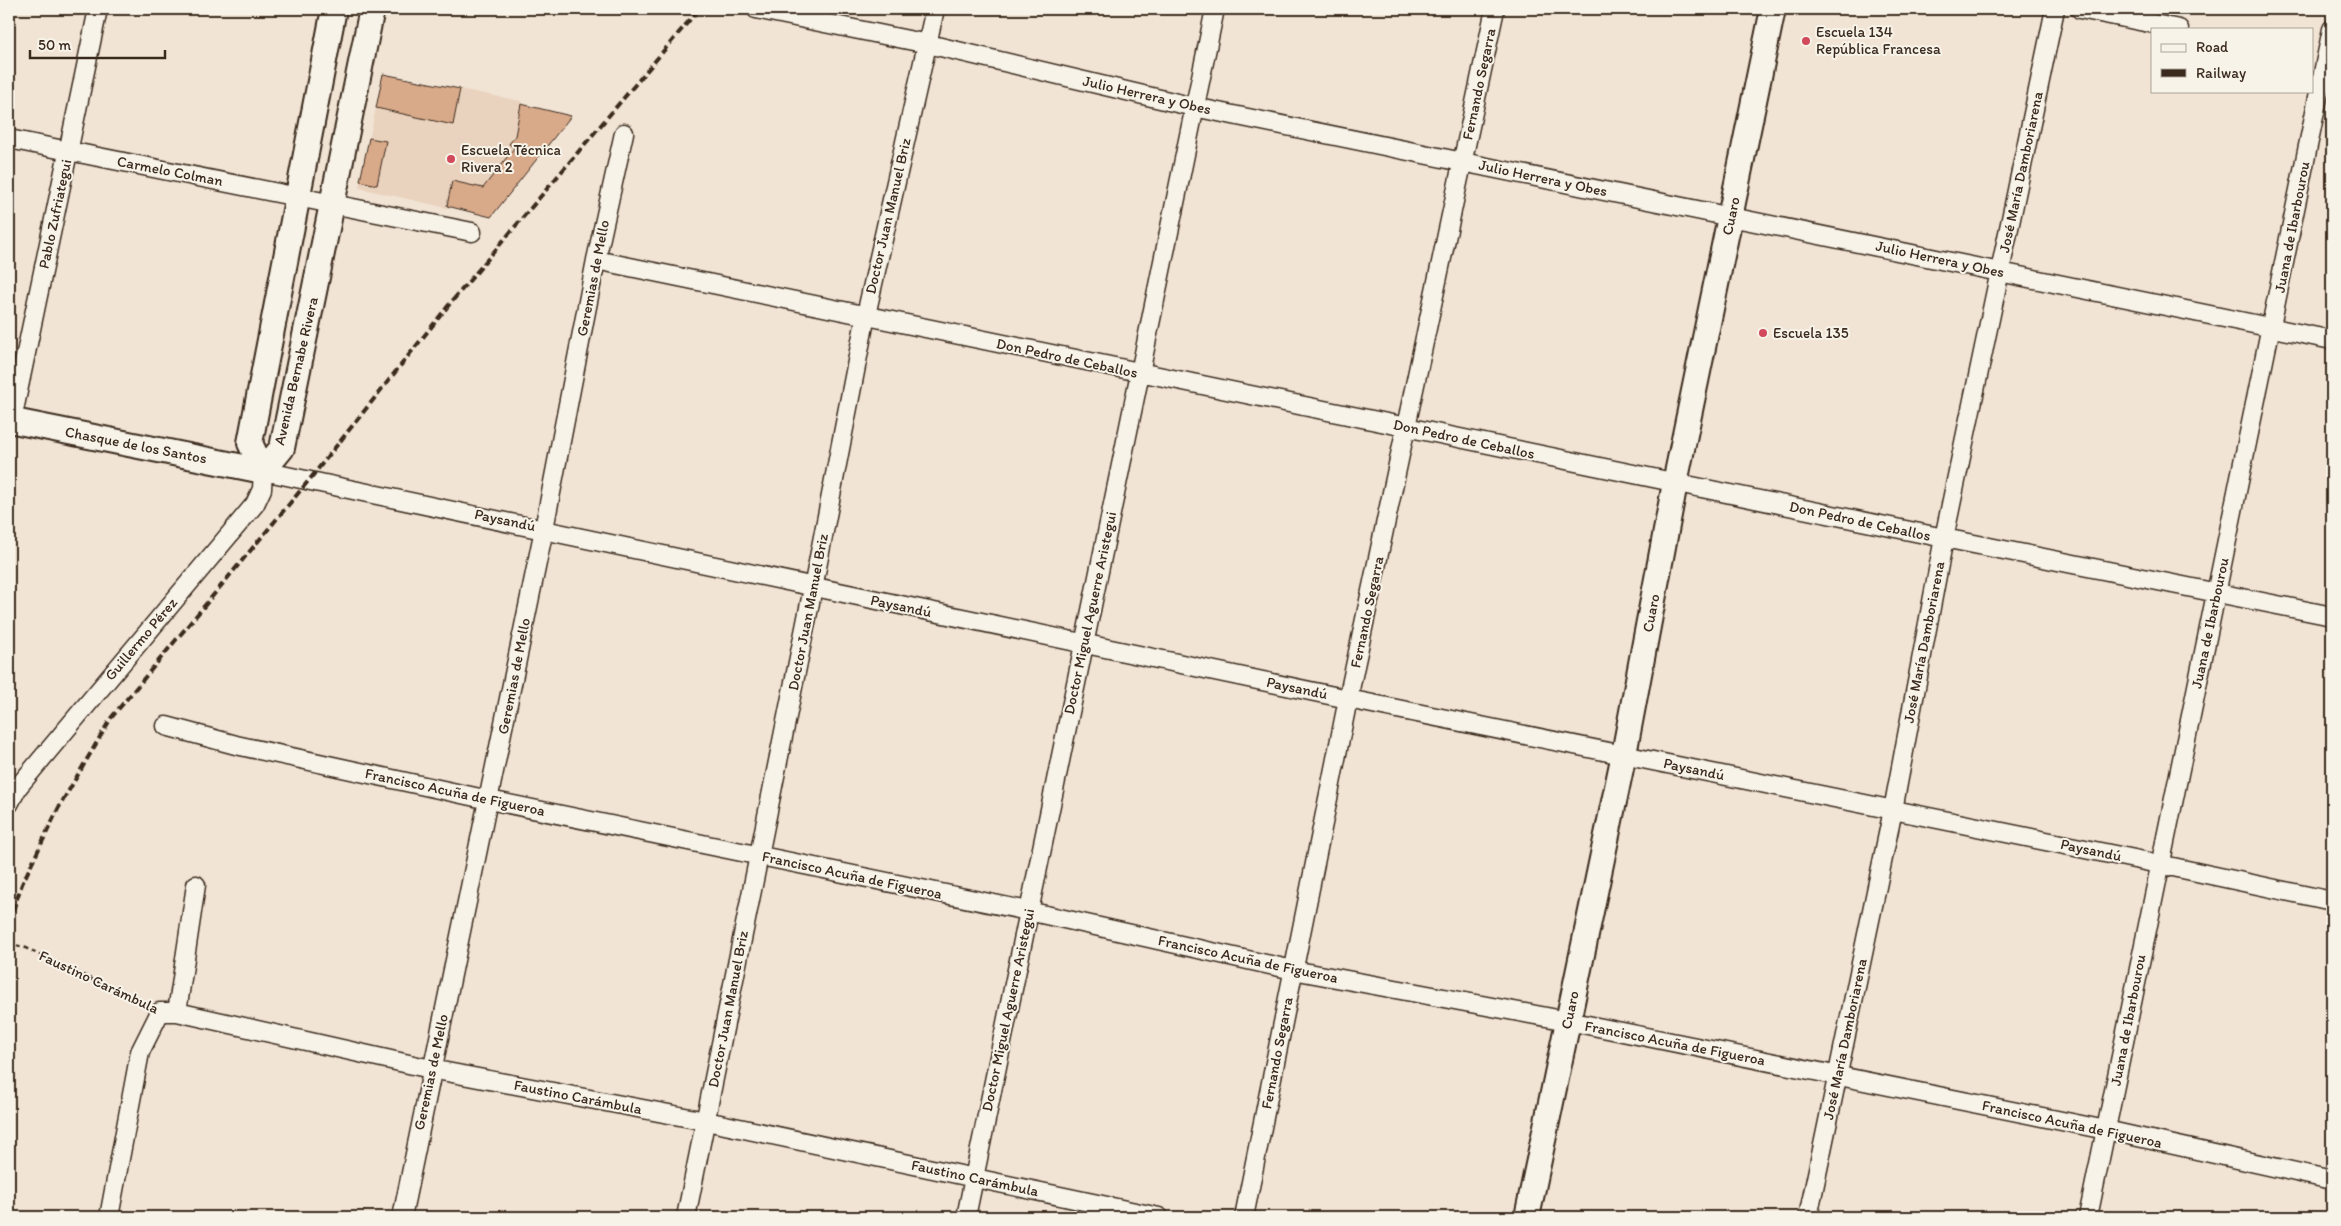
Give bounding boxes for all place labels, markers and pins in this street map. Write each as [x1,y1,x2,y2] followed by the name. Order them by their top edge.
[1816,23,1941,58] place label: Escuela 134 República Francesa
[1800,35,1812,47] marker: Escuela 134 República Francesa
[461,141,562,176] place label: Escuela Técnica Rivera 2
[445,153,457,165] marker: Escuela Técnica Rivera 2
[1773,324,1849,342] place label: Escuela 135
[1757,327,1769,339] marker: Escuela 135

